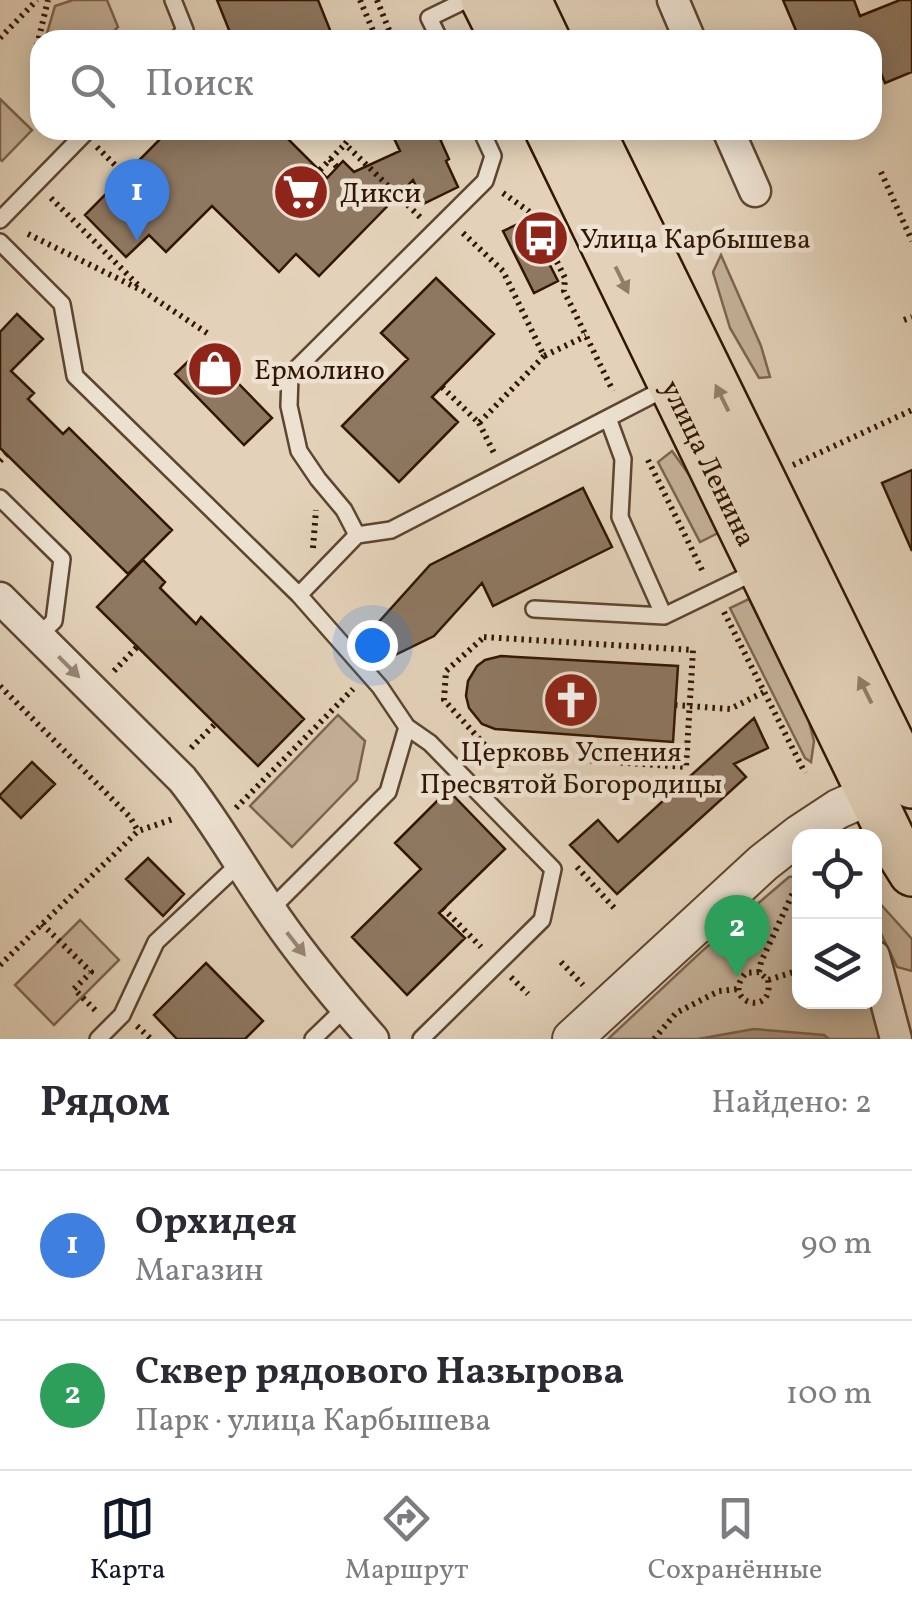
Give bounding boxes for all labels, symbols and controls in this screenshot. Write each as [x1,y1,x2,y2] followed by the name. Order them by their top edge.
[30,30,882,140] search box
[65,58,120,113] icon: search
[145,59,254,112] text: Поиск
[104,158,170,241] pin: 1
[271,162,331,222] supermarket icon: Дикси
[340,175,421,214] place label: Дикси
[511,208,571,268] bus stop icon: Улица Карбышева
[580,221,811,260] place label: Улица Карбышева
[613,266,630,295] one-way arrow
[185,339,245,399] shop icon: Ермолино
[254,352,385,391] place label: Ермолино
[650,374,764,554] street label: улица Ленина
[714,383,731,412] one-way arrow
[347,620,398,671] your location
[57,654,80,678] one-way arrow
[541,670,601,730] church icon: Церковь Успения Пресвятой Богородицы
[857,675,874,704] one-way arrow
[420,734,722,805] place label: Церковь Успения Пресвятой Богородицы
[792,829,882,1009] map controls
[792,829,882,919] button: locate
[704,894,770,977] pin: 2
[792,919,882,1009] button: layers
[285,931,306,957] one-way arrow
[40,1075,170,1134] text: Рядом
[712,1082,872,1126] text: Найдено: 2
[135,1197,297,1250] text: Орхидея
[66,1223,79,1267] text: 1
[801,1223,872,1267] text: 90 m
[135,1250,263,1294] text: Магазин
[135,1347,624,1400] text: Сквер рядового Назырова
[64,1373,81,1417] text: 2
[786,1373,872,1417] text: 100 m
[135,1400,491,1444] text: Парк · улица Карбышева
[90,1491,166,1590] tab: Карта
[345,1491,468,1590] tab: Маршрут
[648,1491,822,1590] tab: Сохранённые

